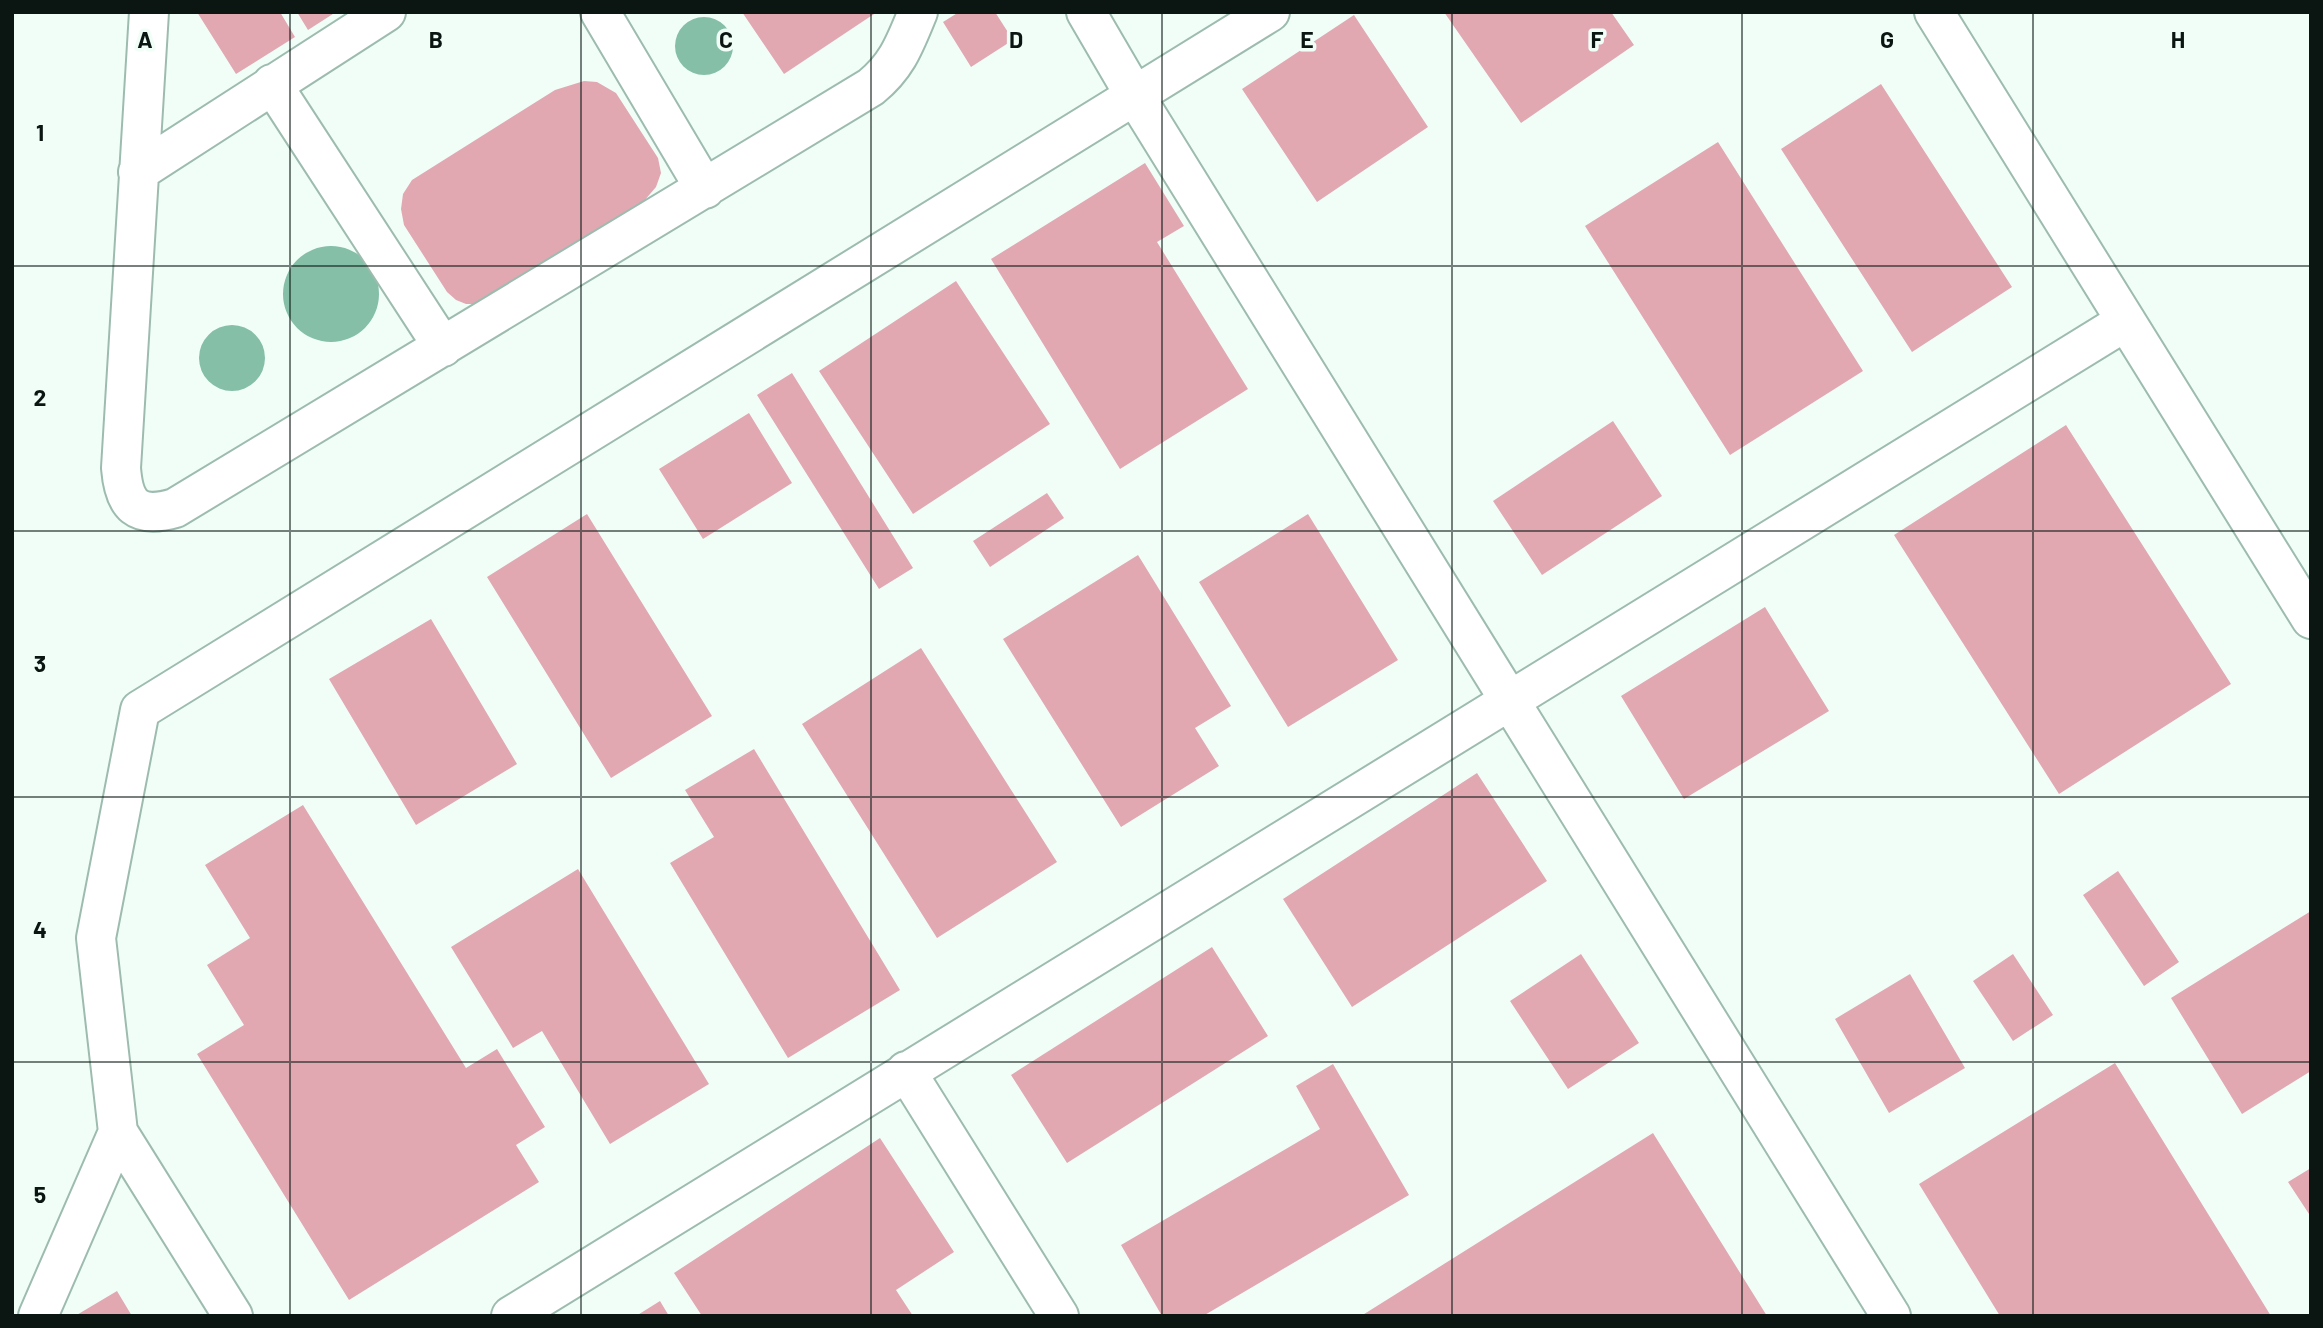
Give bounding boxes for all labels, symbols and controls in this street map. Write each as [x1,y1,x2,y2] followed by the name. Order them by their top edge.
[137,25,153,53] text: A
[429,25,443,53] text: B
[719,25,733,53] text: C
[1009,25,1023,53] text: D
[1300,25,1314,53] text: E
[1591,25,1604,53] text: F
[1880,25,1894,53] text: G
[2171,25,2185,53] text: H
[36,118,44,146] text: 1
[34,383,46,411] text: 2
[34,649,46,677] text: 3
[33,915,47,943] text: 4
[34,1180,46,1208] text: 5

